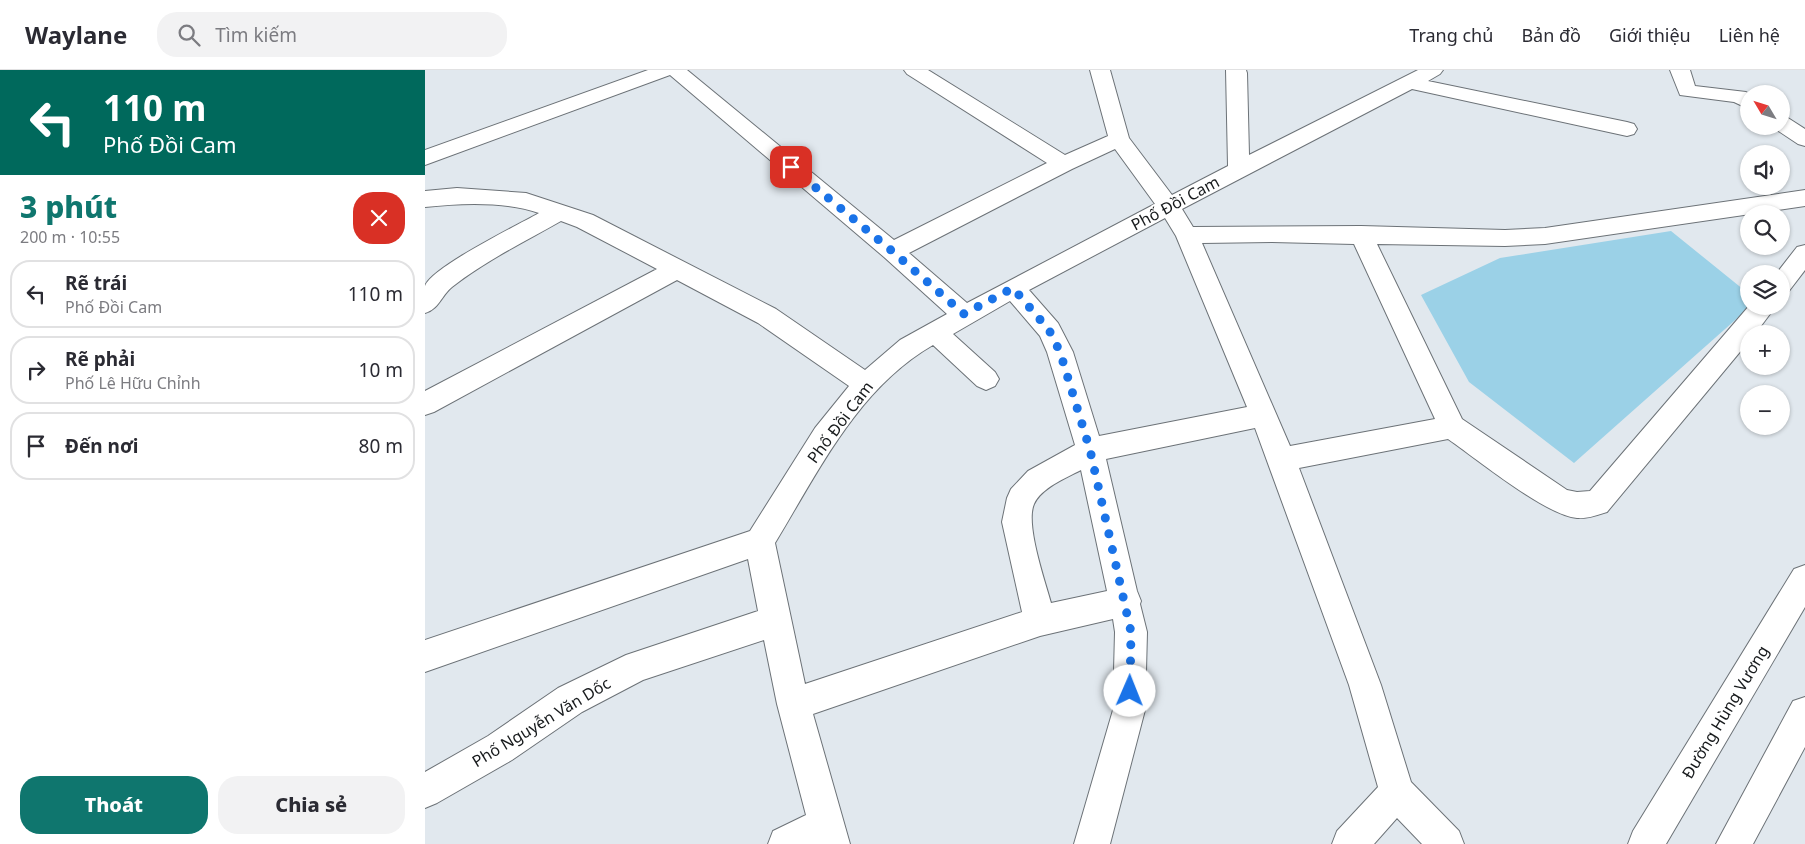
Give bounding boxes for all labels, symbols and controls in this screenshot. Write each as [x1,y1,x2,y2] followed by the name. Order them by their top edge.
[157,12,507,57] search box
[25,18,127,51] text: Waylane
[175,21,203,49] icon: search
[215,22,297,48] text: Tìm kiếm
[1409,23,1493,47] text: Trang chủ
[1521,23,1581,47] text: Bản đồ
[1609,23,1691,47] text: Giới thiệu
[1719,23,1780,47] text: Liên hệ
[103,84,206,131] text: 110 m
[1740,85,1790,135] north arrow
[1740,85,1790,435] map controls
[20,90,85,155] icon: left
[103,129,237,159] text: Phố Đồi Cam
[1740,145,1790,195] button: sound
[770,146,812,188] pin
[777,153,805,181] icon: arrive
[1127,170,1223,236] street label: Phố Đồi Cam
[20,186,117,227] text: 3 phút
[353,192,405,244] button: close
[1740,205,1790,255] button: search
[20,226,120,248] text: 200 m · 10:55
[1740,265,1790,315] button: layers
[65,270,127,296] text: Rẽ trái
[22,280,50,308] icon: left
[348,281,403,307] text: 110 m
[65,296,162,318] text: Phố Đồi Cam
[1740,325,1790,375] button: +
[65,346,135,372] text: Rẽ phải
[22,356,50,384] icon: right
[359,357,403,383] text: 10 m
[65,372,201,394] text: Phố Lê Hữu Chỉnh
[802,377,878,467] street label: Phố Đồi Cam
[1740,385,1790,435] button: −
[22,432,50,460] icon: arrive
[65,433,139,459] text: Đến nơi
[359,433,403,459] text: 80 m
[1677,641,1773,783] street label: Đường Hùng Vương
[1103,664,1155,716] position arrow
[468,672,615,772] street label: Phố Nguyễn Văn Dốc
[20,776,208,834] button: Thoát
[218,776,405,834] button: Chia sẻ

